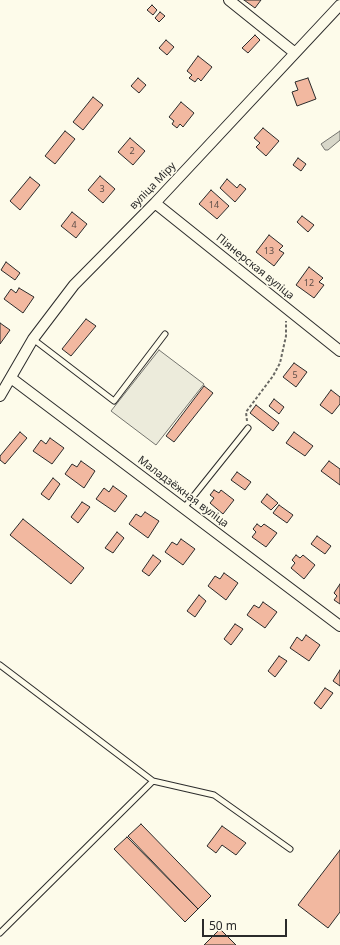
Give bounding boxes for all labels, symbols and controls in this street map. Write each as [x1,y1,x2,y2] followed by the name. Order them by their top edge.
[129,146,135,156] house number: 2
[127,160,179,212] street label: вуліца Міру
[99,184,105,194] house number: 3
[209,200,219,210] house number: 14
[71,220,77,230] house number: 4
[213,232,297,302] street label: Піянерская вуліца
[264,246,274,256] house number: 13
[304,278,314,288] house number: 12
[292,370,298,380] house number: 5
[135,454,231,530] street label: Маладзёжная вуліца
[204,911,289,937] scale bar
[209,917,237,934] text: 50 m

